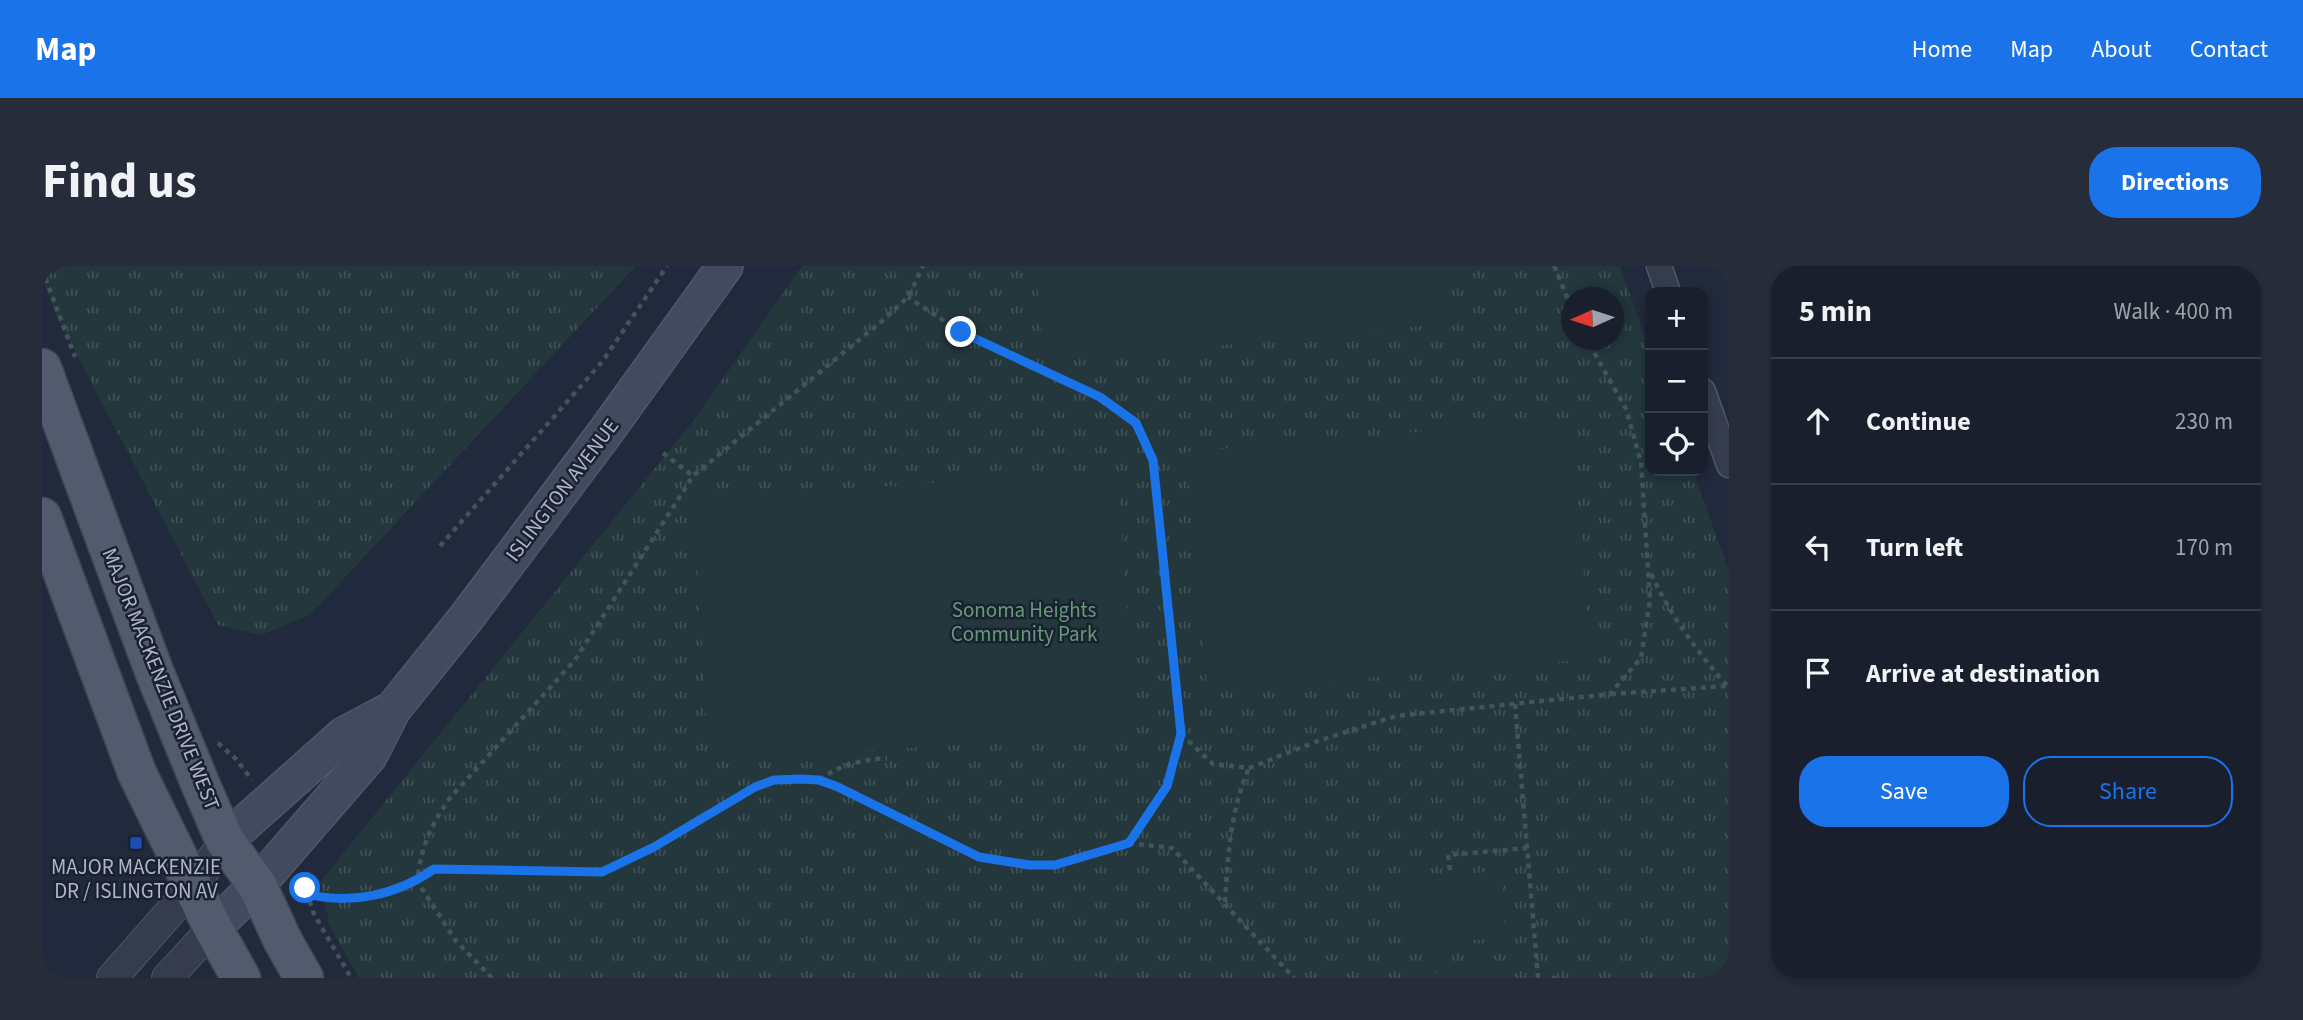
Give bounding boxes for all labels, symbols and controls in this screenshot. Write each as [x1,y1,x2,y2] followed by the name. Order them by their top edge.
[35,26,96,73] text: Map
[1912,32,1972,67] text: Home
[2010,32,2053,67] text: Map
[2091,32,2152,67] text: About
[2190,32,2268,67] text: Contact
[42,147,197,217] text: Find us
[2089,147,2261,218] button: Directions
[1561,287,1624,350] north arrow
[1645,287,1708,476] map controls
[1645,287,1708,350] button: +
[1799,290,1872,333] text: 5 min
[2114,295,2233,328] text: Walk · 400 m
[945,316,976,347] route end
[1645,350,1708,413] button: −
[1799,402,1837,440] icon: ahead
[1866,403,1971,440] text: Continue
[2175,405,2233,438] text: 230 m
[498,412,626,568] street label: ISLINGTON AVENUE
[1645,413,1708,476] button: locate
[1799,528,1837,566] icon: left
[1866,529,1963,566] text: Turn left
[2175,531,2233,564] text: 170 m
[95,543,227,815] street label: MAJOR MACKENZIE DRIVE WEST
[951,595,1098,649] park label: Sonoma Heights Community Park
[1799,654,1837,692] icon: arrive
[1866,655,2100,692] text: Arrive at destination
[1799,756,2009,827] button: Save
[2023,756,2233,827] button: Share
[128,835,144,851] marker: MAJOR MACKENZIE DR / ISLINGTON AV
[51,852,221,906] place label: MAJOR MACKENZIE DR / ISLINGTON AV
[289,872,320,903] route start

